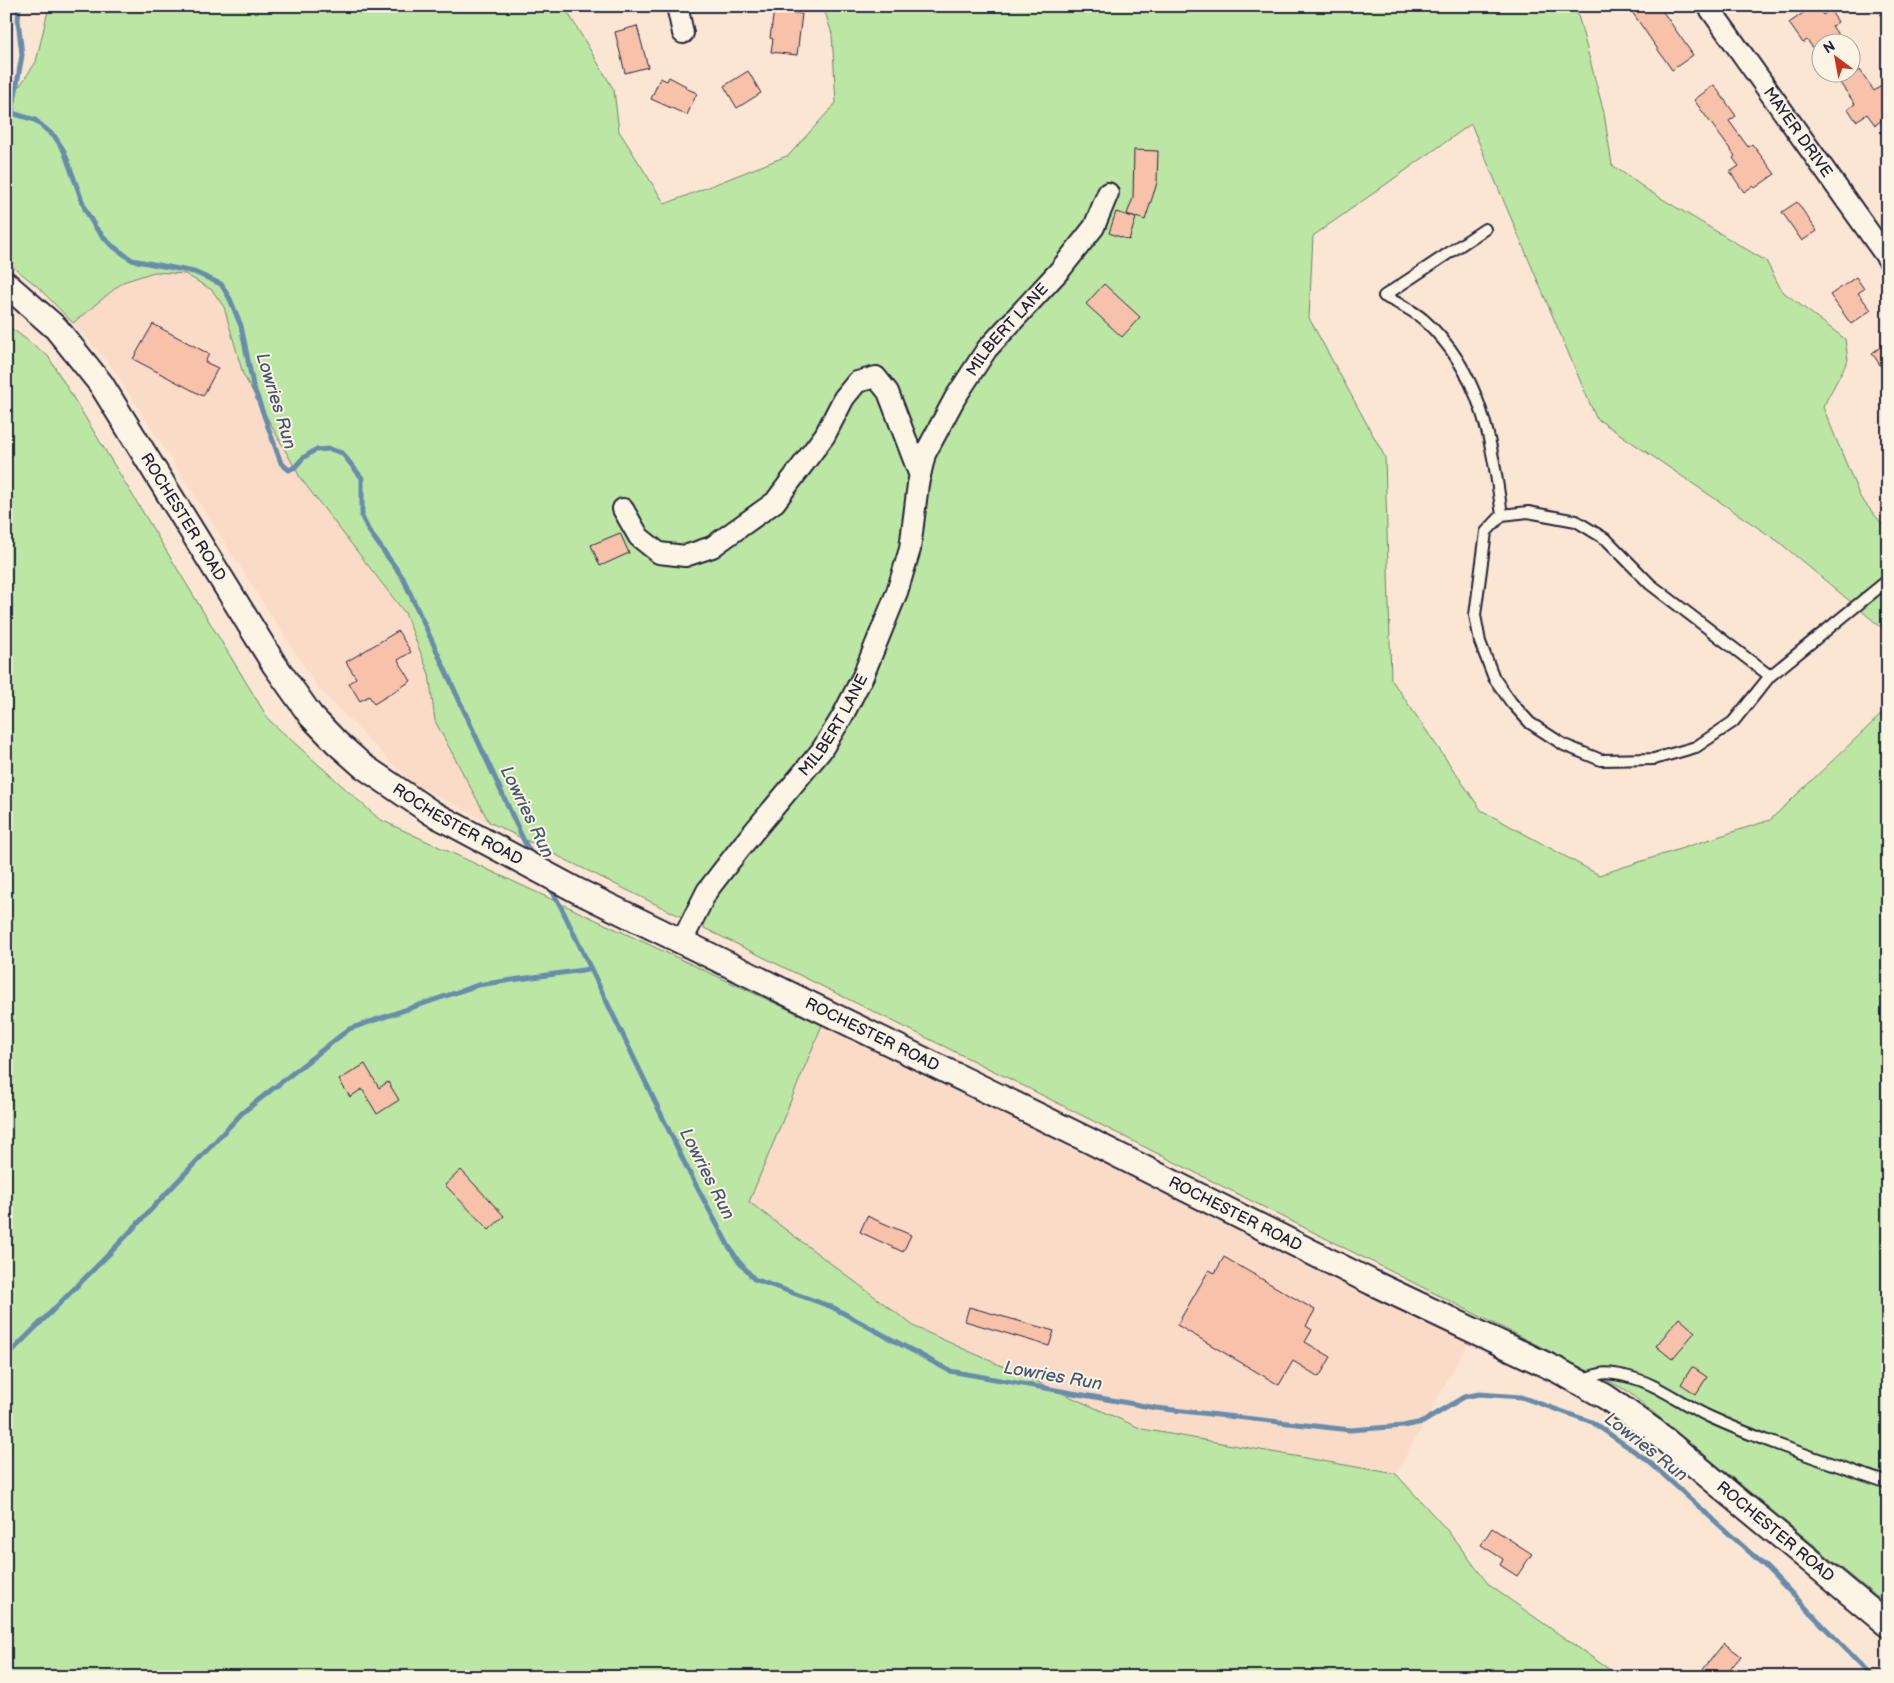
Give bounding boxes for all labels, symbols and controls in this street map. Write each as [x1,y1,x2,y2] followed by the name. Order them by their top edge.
[1812,32,1862,82] north arrow
[1820,37,1838,57] text: N
[1759,84,1836,181] street label: MAYER DRIVE
[962,280,1052,380] street label: MILBERT LANE
[251,350,301,452] water label: Lowries Run
[137,450,230,585] street label: ROCHESTER ROAD
[795,671,872,780] street label: MILBERT LANE
[496,763,558,861] water label: Lowries Run
[389,780,526,869] street label: ROCHESTER ROAD
[802,994,942,1075] street label: ROCHESTER ROAD
[675,1125,739,1223] water label: Lowries Run
[1165,1172,1305,1255] street label: ROCHESTER ROAD
[1002,1357,1104,1395] water label: Lowries Run
[1600,1408,1692,1486] water label: Lowries Run
[1713,1477,1838,1586] street label: ROCHESTER ROAD

